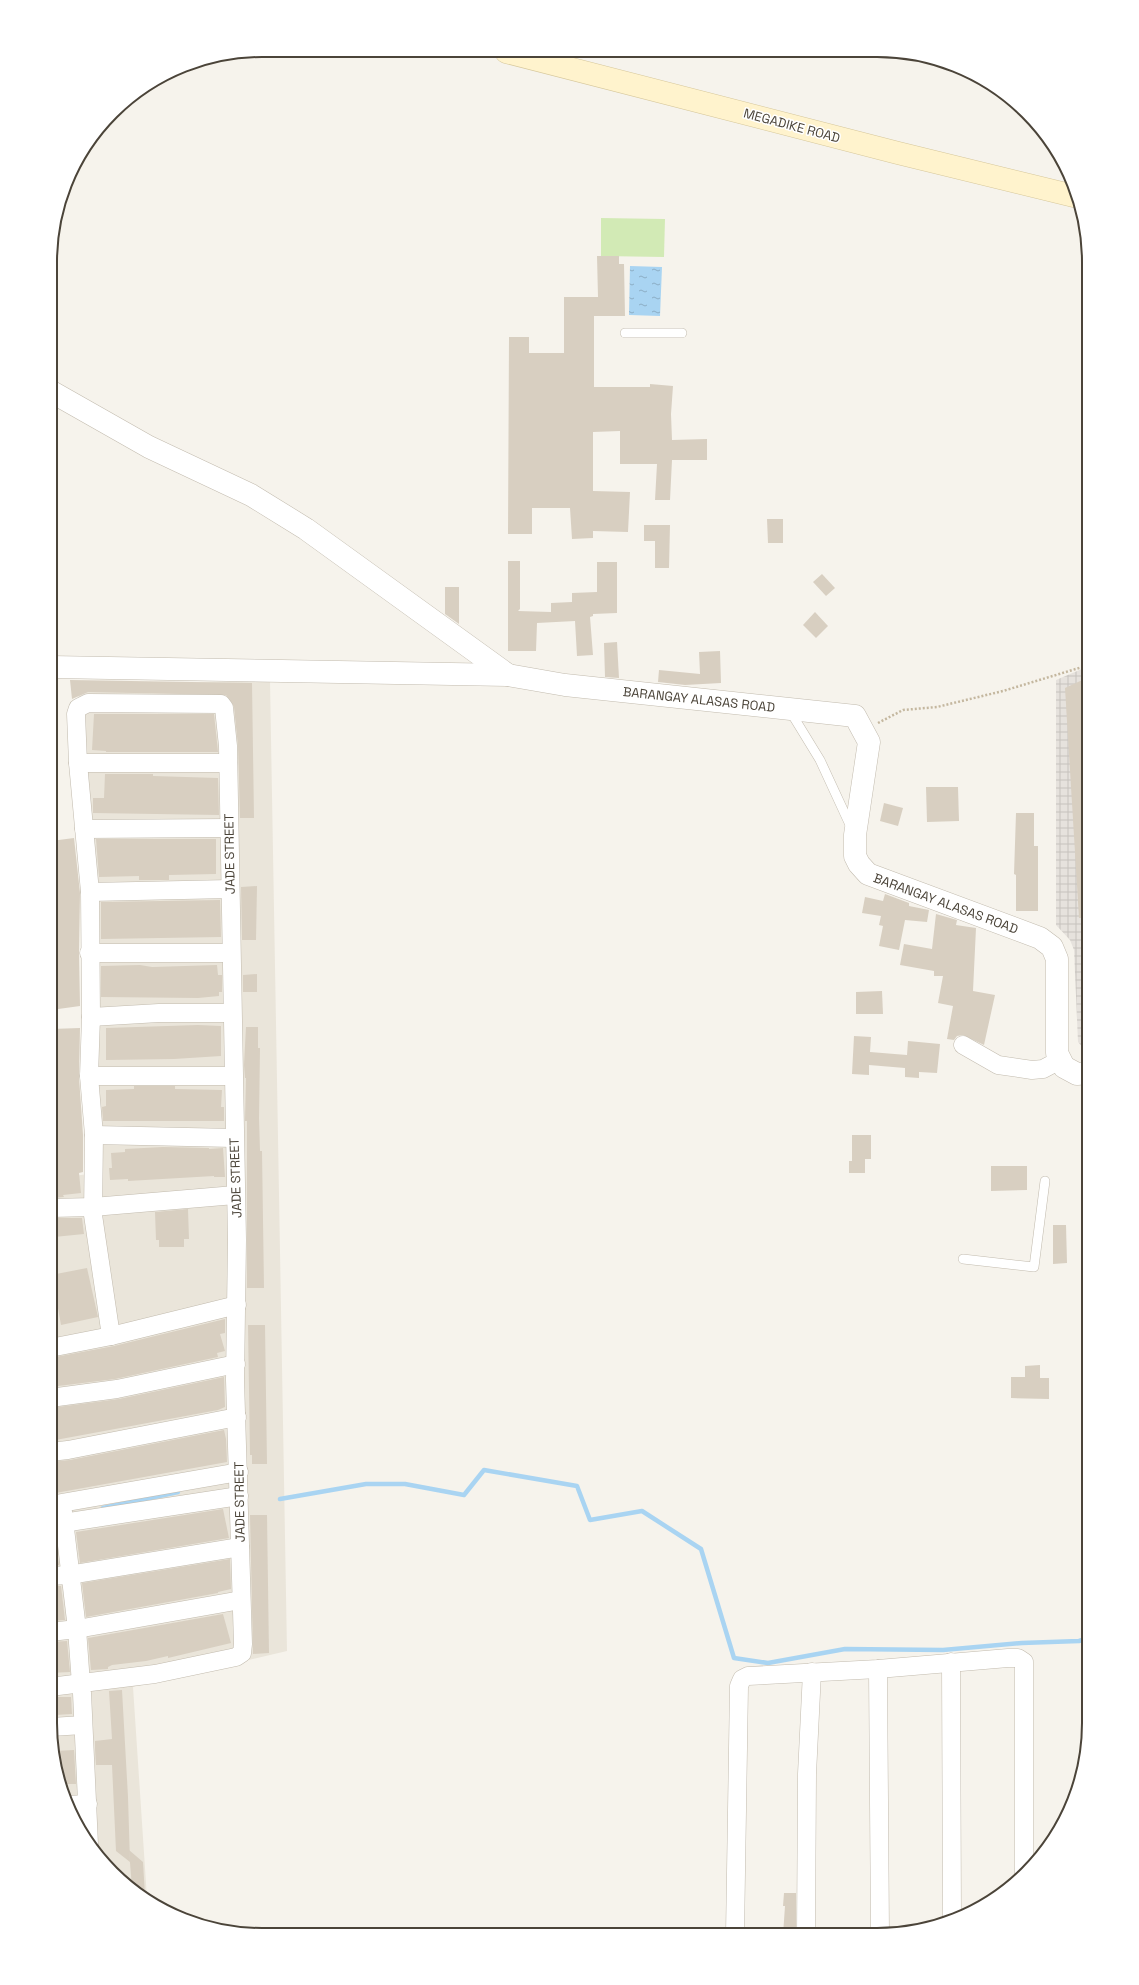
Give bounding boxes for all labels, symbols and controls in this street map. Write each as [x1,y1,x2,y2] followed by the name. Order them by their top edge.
[742,104,842,147] street label: MEGADIKE ROAD
[622,683,776,716] street label: BARANGAY ALASAS ROAD
[220,813,239,894] street label: JADE STREET
[871,869,1021,938] street label: BARANGAY ALASAS ROAD
[226,1137,245,1219] street label: JADE STREET
[230,1461,249,1542] street label: JADE STREET

